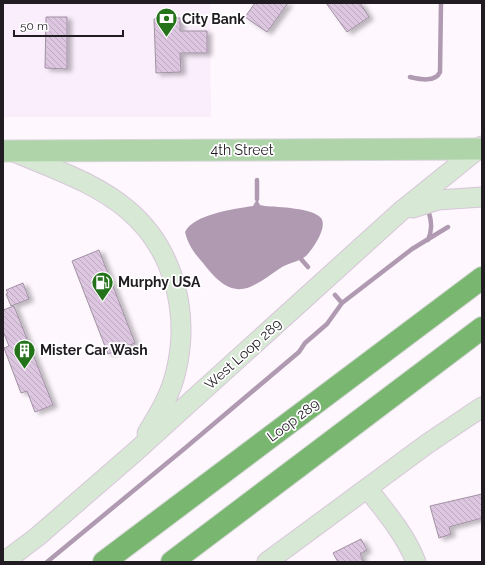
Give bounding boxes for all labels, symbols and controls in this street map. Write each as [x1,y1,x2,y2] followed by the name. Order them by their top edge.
[154,6,180,39] bank icon: City Bank
[182,11,245,27] place label: City Bank
[14,12,123,38] scale bar
[20,19,48,33] text: 50 m
[211,142,274,158] street label: 4th Street
[90,269,116,302] fuel station icon: Murphy USA
[118,274,201,290] place label: Murphy USA
[201,315,285,393] street label: West Loop 289
[12,337,38,370] building icon: Mister Car Wash
[40,342,148,358] place label: Mister Car Wash
[264,395,322,445] street label: Loop 289

